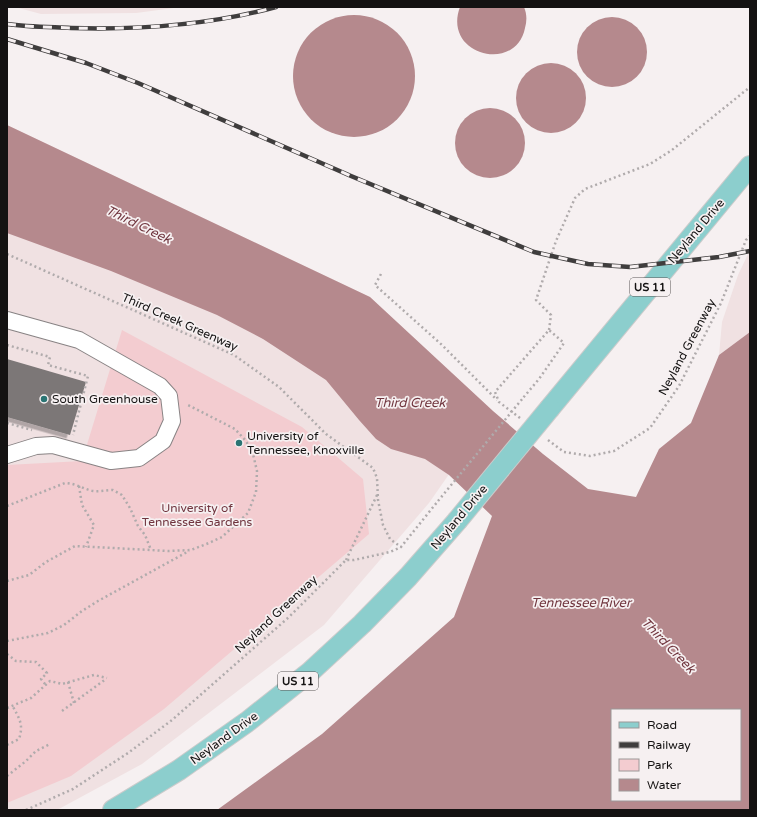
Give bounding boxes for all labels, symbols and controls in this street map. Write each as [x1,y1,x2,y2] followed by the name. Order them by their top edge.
[665,196,727,266] street label: Neyland Drive
[103,202,175,248] water label: Third Creek
[630,278,670,296] road number: US 11
[120,290,241,354] street label: Third Creek Greenway
[656,296,719,398] street label: Neyland Greenway
[52,392,158,406] place label: South Greenhouse
[39,394,49,404] marker: South Greenhouse
[375,395,446,411] water label: Third Creek
[247,429,365,457] place label: University of Tennessee, Knoxville
[234,438,244,448] marker: University of Tennessee, Knoxville
[428,482,490,552] street label: Neyland Drive
[142,501,253,529] park label: University of Tennessee Gardens
[232,572,320,656] street label: Neyland Greenway
[531,595,633,611] water label: Tennessee River
[638,615,699,677] water label: Third Creek
[278,672,318,690] road number: US 11
[188,709,261,767] street label: Neyland Drive
[611,709,741,801] legend
[647,718,677,732] text: Road
[647,738,691,752] text: Railway
[647,758,673,772] text: Park
[647,778,682,792] text: Water

